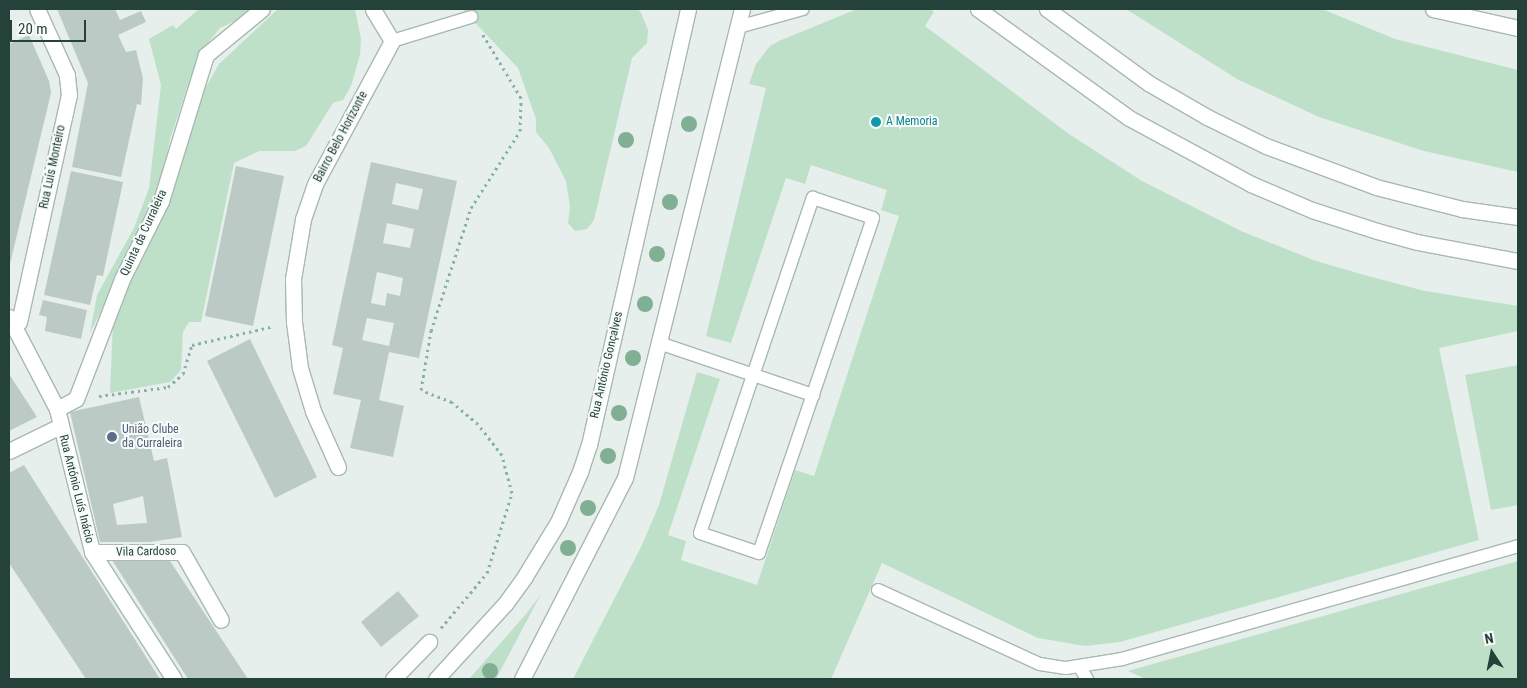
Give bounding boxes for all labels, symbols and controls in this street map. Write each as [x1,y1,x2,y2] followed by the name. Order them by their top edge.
[12,10,89,42] scale bar
[18,20,48,38] text: 20 m
[311,89,371,185] street label: Bairro Belo Horizonte
[886,115,938,129] place label: A Memoria
[870,116,882,128] marker: A Memoria
[37,124,69,210] street label: Rua Luís Monteiro
[118,187,170,279] street label: Quinta da Curraleira
[588,310,626,420] street label: Rua António Gonçalves
[122,423,182,451] place label: União Clube da Curraleira
[106,431,118,443] marker: União Clube da Curraleira
[56,433,96,545] street label: Rua António Luís Inácio
[116,544,176,560] street label: Vila Cardoso
[1467,628,1517,678] north arrow
[1483,630,1495,647] text: N

